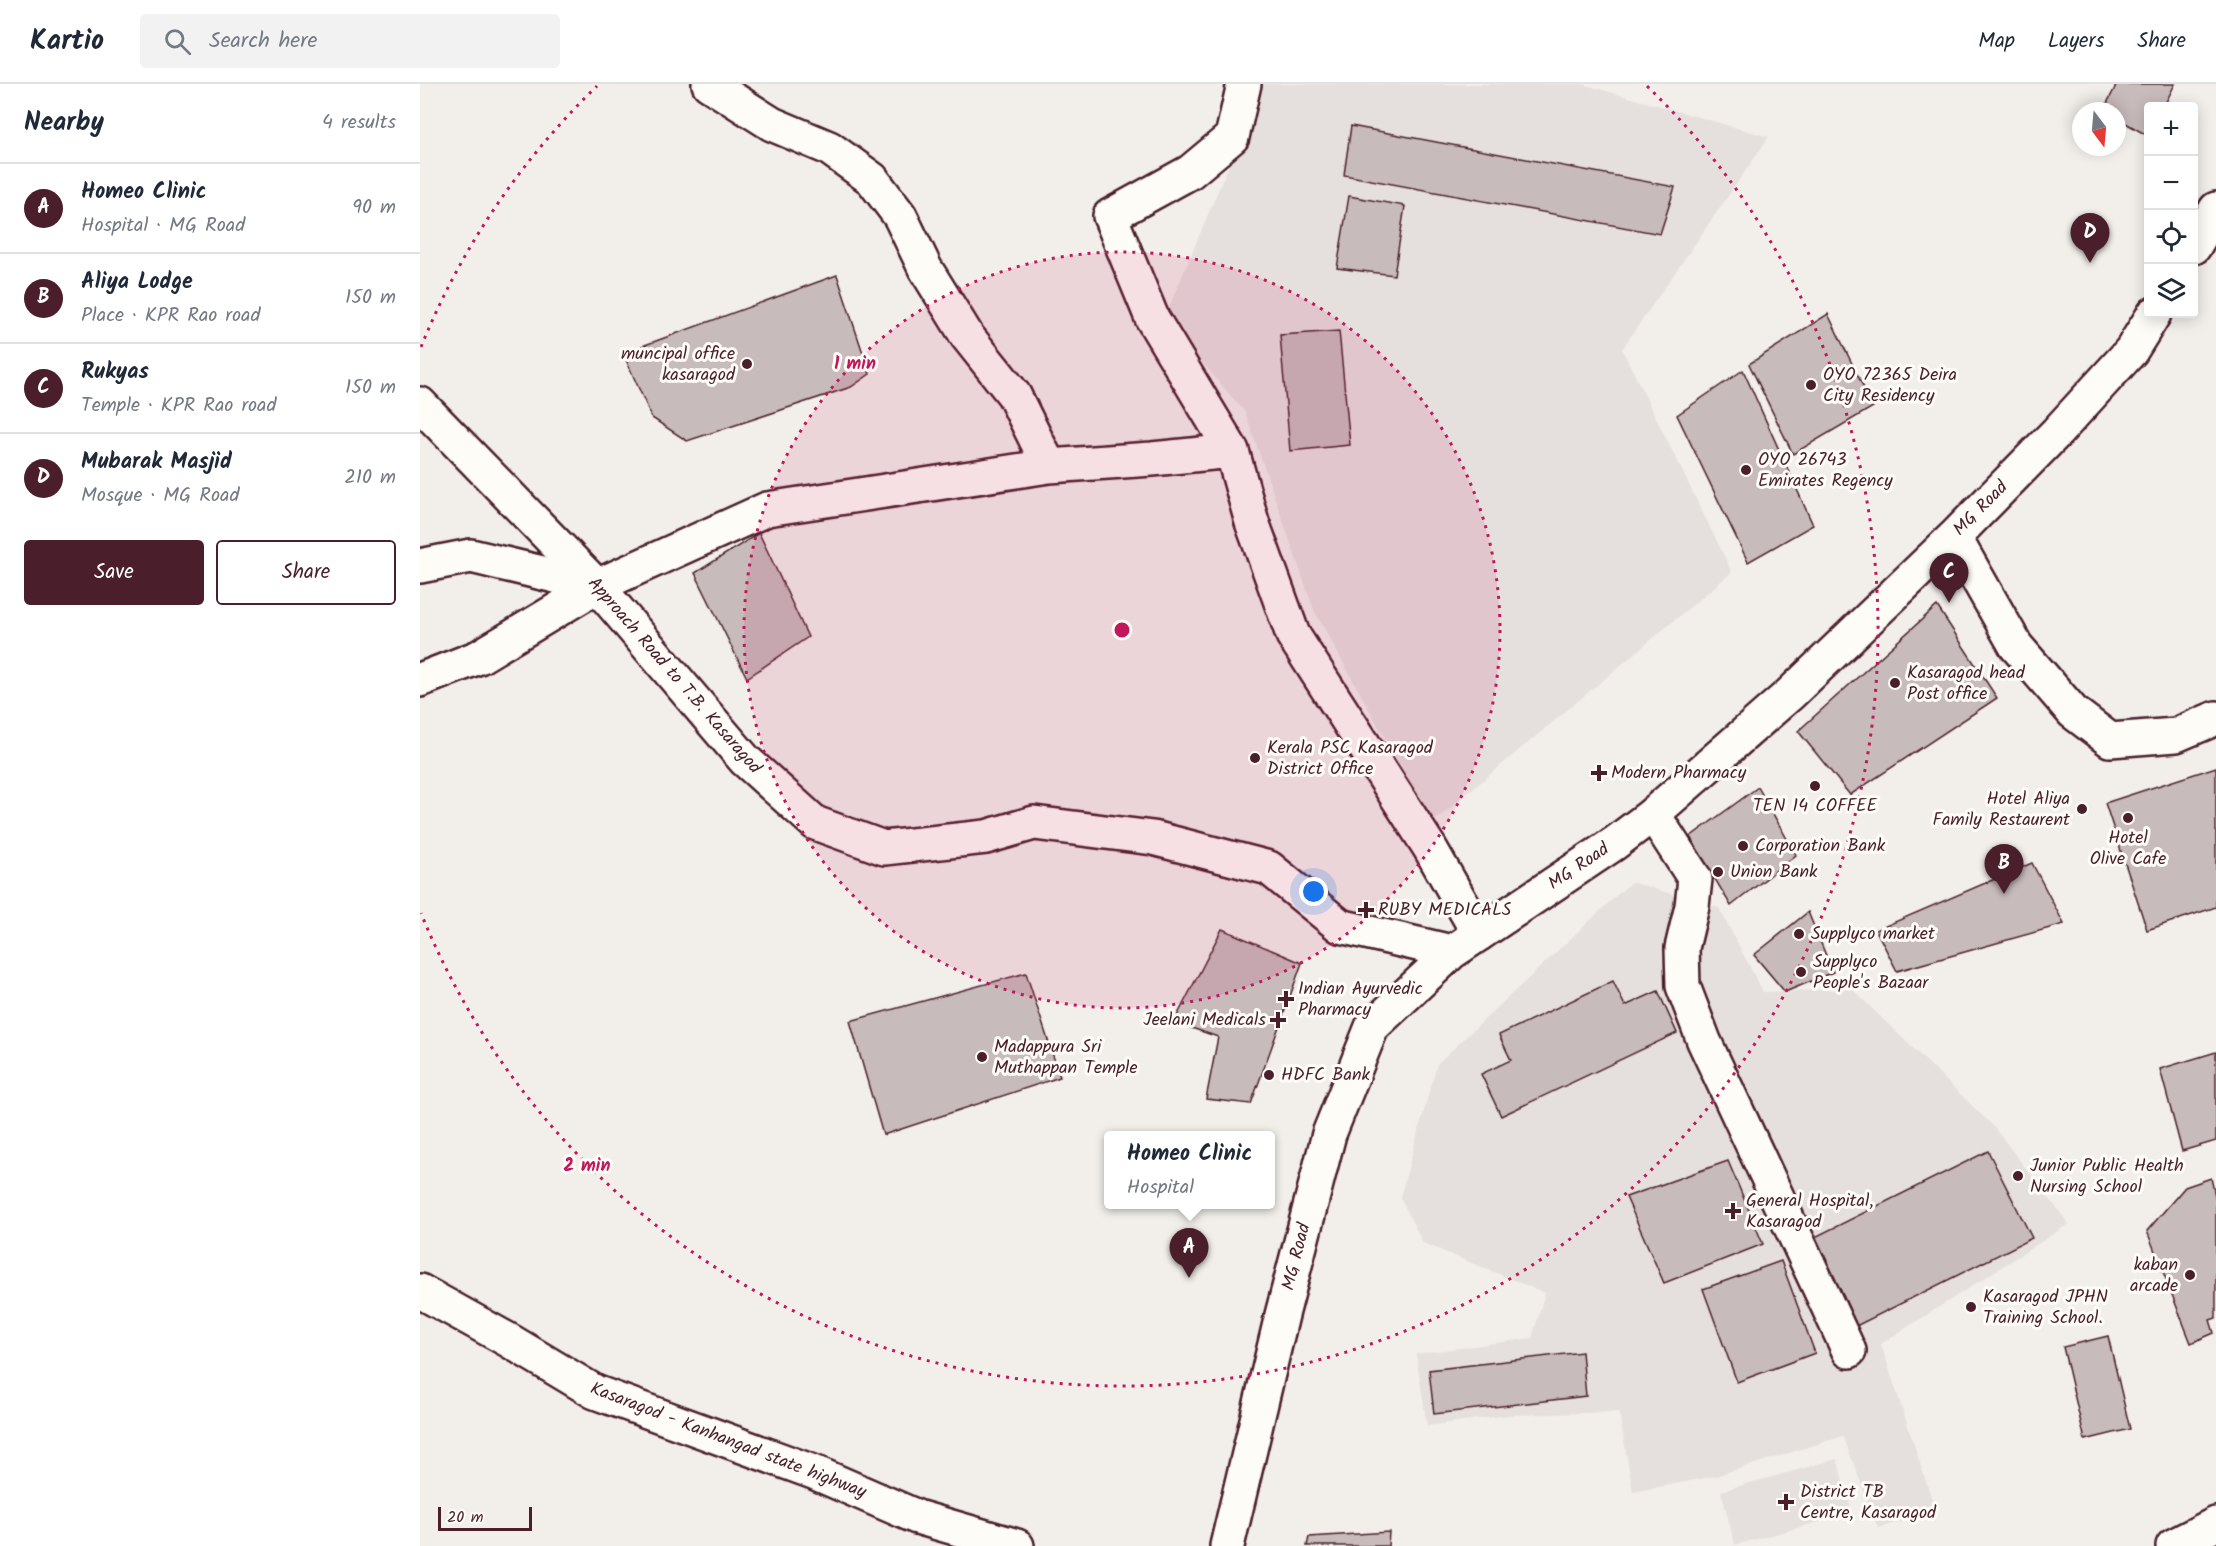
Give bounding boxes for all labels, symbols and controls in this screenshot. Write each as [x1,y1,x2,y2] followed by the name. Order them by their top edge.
[140,14,560,68] search box
[30,19,104,64] text: Kartio
[209,24,317,59] text: Search here
[161,25,194,58] icon: search
[1978,25,2015,58] text: Map
[2048,25,2104,58] text: Layers
[2137,25,2186,58] text: Share
[24,102,104,144] text: Nearby
[2072,102,2126,156] north arrow
[2144,102,2198,318] map controls
[2144,102,2198,156] button: +
[322,107,396,139] text: 4 results
[2144,156,2198,210] button: −
[81,175,206,210] text: Homeo Clinic
[37,192,50,224] text: A
[352,192,396,224] text: 90 m
[81,210,245,242] text: Hospital · MG Road
[2144,210,2198,264] button: locate
[2070,214,2110,263] pin: D
[2144,264,2198,318] button: layers
[81,265,193,300] text: Aliya Lodge
[37,282,50,314] text: B
[345,282,396,314] text: 150 m
[81,300,260,332] text: Place · KPR Rao road
[621,340,736,390] place label: muncipal office kasaragod
[834,350,876,379] text: 1 min
[81,355,149,390] text: Rukyas
[740,357,754,371] marker: muncipal office kasaragod
[1823,361,1957,411] place label: OYO 72365 Deira City Residency
[37,372,50,404] text: C
[345,372,396,404] text: 150 m
[1804,378,1818,392] marker: OYO 72365 Deira City Residency
[81,390,276,422] text: Temple · KPR Rao road
[81,445,232,480] text: Mubarak Masjid
[1758,446,1893,496] place label: OYO 26743 Emirates Regency
[37,462,50,494] text: D
[344,462,396,494] text: 210 m
[1739,463,1753,477] marker: OYO 26743 Emirates Regency
[1947,474,2016,543] street label: MG Road
[81,480,239,512] text: Mosque · MG Road
[24,540,204,605] button: Save
[216,540,396,605] button: Share
[1930,554,1969,603] pin: C
[580,571,769,782] street label: Approach Road to T.B. Kasaragod
[1112,620,1132,640] centre of rings
[1907,659,2026,709] place label: Kasaragod head Post office
[1888,676,1902,690] marker: Kasaragod head Post office
[1267,734,1434,784] place label: Kerala PSC Kasaragod District Office
[1248,751,1262,765] marker: Kerala PSC Kasaragod District Office
[1611,759,1747,788] place label: Modern Pharmacy
[1592,766,1606,780] marker: Modern Pharmacy
[1808,779,1822,793] marker: TEN 14 COFFEE
[1932,785,2071,835] place label: Hotel Aliya Family Restaurent
[1753,792,1877,821] place label: TEN 14 COFFEE
[2075,802,2089,816] marker: Hotel Aliya Family Restaurent
[2121,811,2135,825] marker: Hotel Olive Cafe
[2090,824,2166,874] place label: Hotel Olive Cafe
[1755,832,1886,861] place label: Corporation Bank
[1542,835,1616,898] street label: MG Road
[1736,839,1750,853] marker: Corporation Bank
[1984,844,2024,894] pin: B
[1730,858,1818,887] place label: Union Bank
[1711,865,1725,879] marker: Union Bank
[1299,877,1328,906] your location
[1378,896,1512,925] place label: RUBY MEDICALS
[1359,903,1373,917] marker: RUBY MEDICALS
[1811,920,1936,949] place label: Supplyco market
[1792,927,1806,941] marker: Supplyco market
[1813,948,1929,998] place label: Supplyco People's Bazaar
[1794,965,1808,979] marker: Supplyco People's Bazaar
[1298,975,1423,1025] place label: Indian Ayurvedic Pharmacy
[1279,992,1293,1006] marker: Indian Ayurvedic Pharmacy
[1143,1006,1266,1035] place label: Jeelani Medicals
[1271,1013,1285,1027] marker: Jeelani Medicals
[994,1033,1138,1083] place label: Madappura Sri Muthappan Temple
[975,1050,989,1064] marker: Madappura Sri Muthappan Temple
[1281,1061,1371,1090] place label: HDFC Bank
[1262,1068,1276,1082] marker: HDFC Bank
[1104,1131,1275,1209] popup
[1127,1137,1252,1172] text: Homeo Clinic
[564,1152,610,1181] text: 2 min
[2030,1152,2184,1202] place label: Junior Public Health Nursing School
[2011,1169,2025,1183] marker: Junior Public Health Nursing School
[1127,1172,1194,1204] text: Hospital
[1746,1187,1874,1237] place label: General Hospital, Kasaragod
[1724,1202,1742,1220] marker: General Hospital, Kasaragod
[1275,1219,1320,1294] street label: MG Road
[1170,1228,1208,1278] pin: A
[2130,1251,2178,1301] place label: kaban arcade
[2183,1268,2197,1282] marker: kaban arcade
[1983,1283,2108,1333] place label: Kasaragod JPHN Training School.
[1964,1300,1978,1314] marker: Kasaragod JPHN Training School.
[586,1375,871,1507] street label: Kasaragod - Kanhangad state highway
[1800,1478,1937,1528] place label: District TB Centre, Kasaragod
[1777,1493,1795,1511] marker: District TB Centre, Kasaragod
[438,1504,532,1532] scale bar
[447,1505,483,1530] text: 20 m

